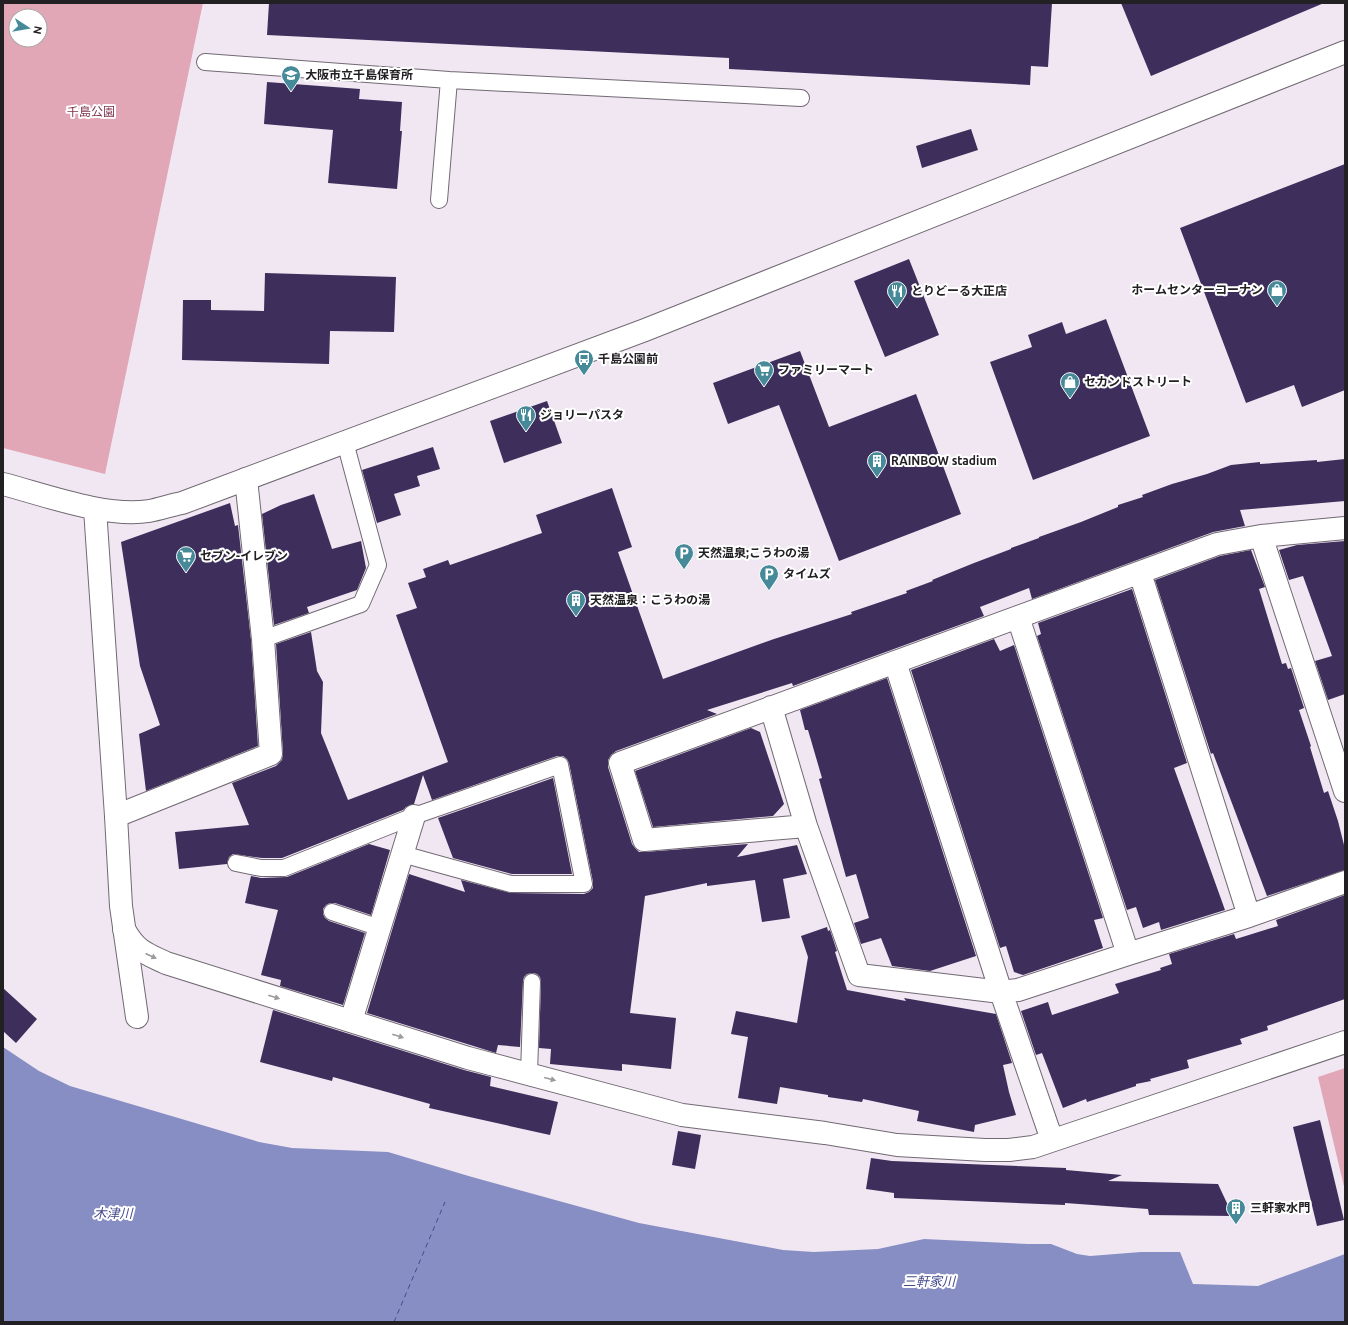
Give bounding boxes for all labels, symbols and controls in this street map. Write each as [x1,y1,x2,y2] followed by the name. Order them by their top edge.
[8,8,48,48] north arrow
[31,25,45,35] text: N
[280,64,302,92] school or university icon: 大阪市立千島保育所
[305,68,413,81] place label: 大阪市立千島保育所
[67,105,115,118] park label: 千島公園
[1266,279,1288,307] shop icon: ホームセンターコーナン
[886,280,908,308] restaurant icon: とりどーる大正店
[1131,283,1263,296] place label: ホームセンターコーナン
[911,284,1007,297] place label: とりどーる大正店
[573,348,595,376] bus stop icon: 千島公園前
[598,352,658,365] place label: 千島公園前
[753,359,775,387] supermarket icon: ファミリーマート
[778,363,874,376] place label: ファミリーマート
[1059,371,1081,399] shop icon: セカンドストリート
[1084,375,1192,388] place label: セカンドストリート
[515,404,537,432] restaurant icon: ジョリーパスタ
[540,408,624,421] place label: ジョリーパスタ
[866,450,888,478] building icon: RAINBOW stadium
[891,454,997,467] place label: RAINBOW stadium
[673,542,695,570] parking icon: 天然温泉;こうわの湯
[175,545,197,573] supermarket icon: セブン-イレブン
[698,546,809,560] place label: 天然温泉;こうわの湯
[200,549,288,562] place label: セブン-イレブン
[758,563,780,591] parking icon: タイムズ
[783,567,831,580] place label: タイムズ
[565,589,587,617] building icon: 天然温泉：こうわの湯
[590,593,710,606] place label: 天然温泉：こうわの湯
[145,953,157,959] one-way arrow
[268,994,280,1000] one-way arrow
[392,1033,404,1039] one-way arrow
[544,1077,556,1083] one-way arrow
[1225,1197,1247,1225] building icon: 三軒家水門
[1250,1201,1310,1214] place label: 三軒家水門
[93,1206,134,1220] water label: 木津川
[903,1274,957,1288] water label: 三軒家川

